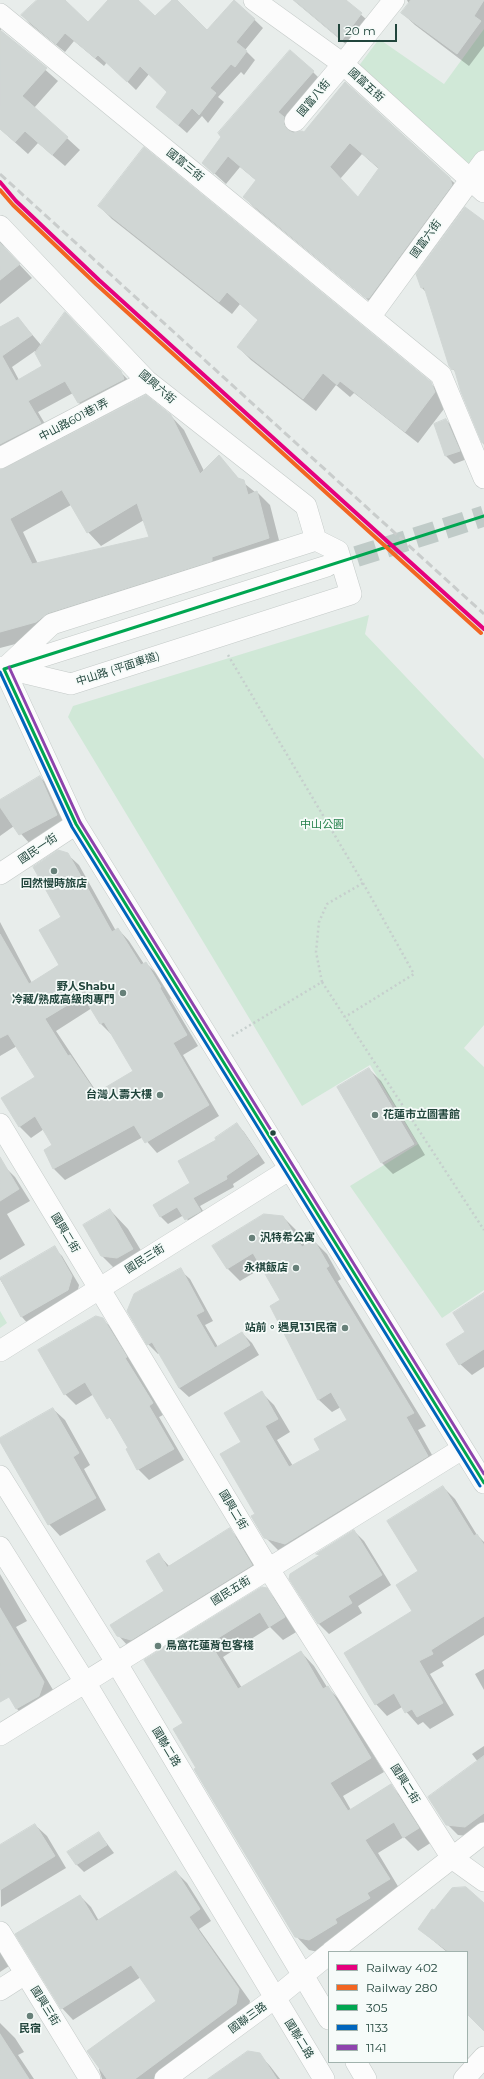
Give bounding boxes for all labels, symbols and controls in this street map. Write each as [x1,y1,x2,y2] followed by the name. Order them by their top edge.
[340,16,399,42] scale bar
[345,23,376,38] text: 20 m
[345,65,387,105] street label: 國富五街
[295,77,333,119] street label: 國富八街
[164,146,206,184] street label: 國富三街
[408,217,444,261] street label: 國富六街
[136,368,178,406] street label: 國興六街
[37,396,111,444] street label: 中山路601巷1弄
[75,649,161,689] street label: 中山路 (平面車道)
[300,818,344,832] park label: 中山公園
[16,831,60,867] street label: 國民一街
[49,866,59,876] marker: 回然慢時旅店
[21,877,87,891] place label: 回然慢時旅店
[12,980,115,1006] place label: 野人Shabu 冷藏/熟成高級肉專門
[118,988,128,998] marker: 野人Shabu 冷藏/熟成高級肉專門
[86,1088,152,1102] place label: 台灣人壽大樓
[155,1090,165,1100] marker: 台灣人壽大樓
[383,1108,460,1122] place label: 花蓮市立圖書館
[370,1110,380,1120] marker: 花蓮市立圖書館
[268,1128,278,1138] unlabelled marker
[48,1211,82,1255] street label: 國興二街
[260,1231,315,1245] place label: 汎特希公寓
[247,1233,257,1243] marker: 汎特希公寓
[123,1242,167,1276] street label: 國民三街
[244,1261,288,1275] place label: 永祺飯店
[291,1263,301,1273] marker: 永祺飯店
[245,1321,337,1335] place label: 站前。遇見131民宿
[340,1323,350,1333] marker: 站前。遇見131民宿
[216,1488,250,1532] street label: 國興二街
[209,1574,253,1608] street label: 國民五街
[166,1639,254,1653] place label: 鳥窩花蓮背包客棧
[153,1641,163,1651] marker: 鳥窩花蓮背包客棧
[149,1725,183,1769] street label: 國聯二路
[388,1762,422,1806] street label: 國興二街
[328,1951,468,2063] legend
[366,1960,438,1975] text: Railway 402
[366,1980,437,1995] text: Railway 280
[28,1984,62,2028] street label: 國興三街
[226,2000,270,2036] street label: 國聯三路
[366,2000,388,2015] text: 305
[25,2011,35,2021] marker: 民宿
[282,2017,316,2061] street label: 國聯二路
[366,2020,388,2035] text: 1133
[19,2022,41,2036] place label: 民宿
[366,2040,387,2055] text: 1141

